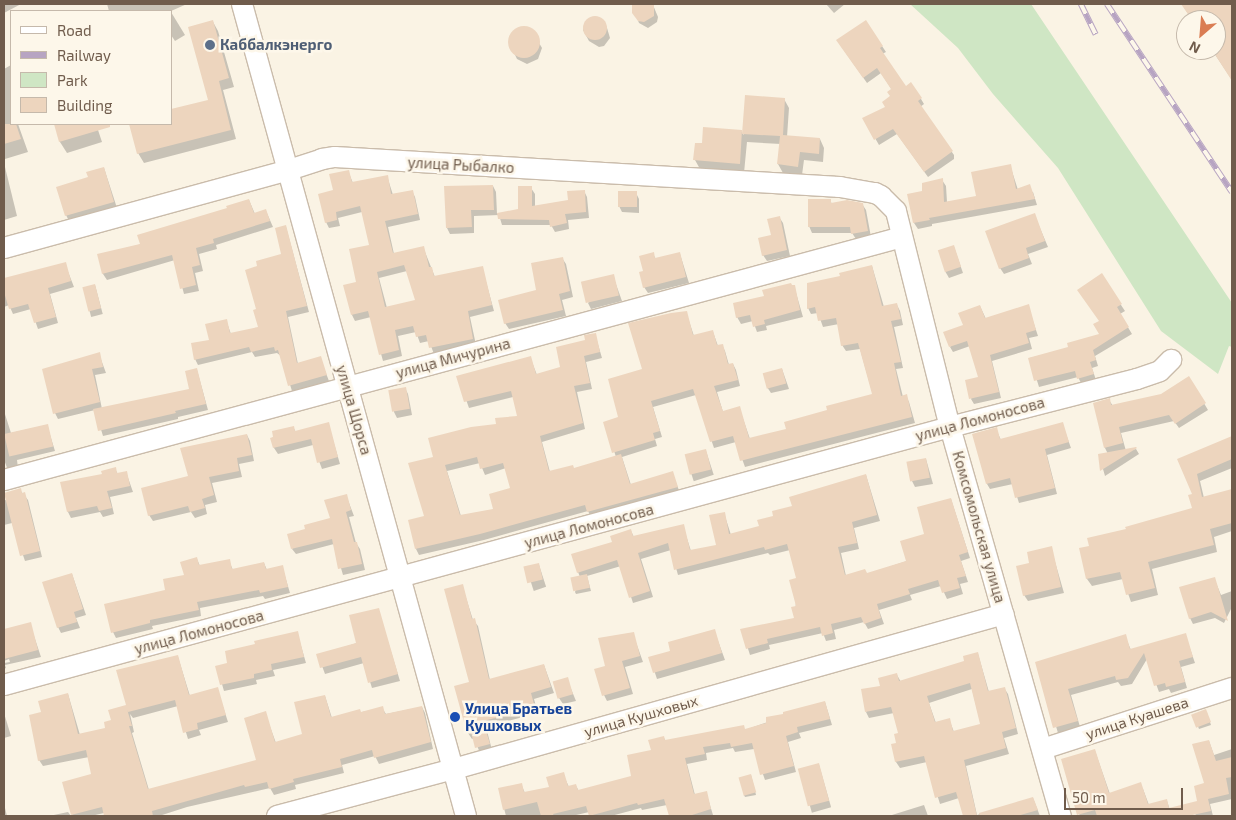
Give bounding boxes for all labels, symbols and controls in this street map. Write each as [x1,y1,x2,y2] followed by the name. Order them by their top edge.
[10,10,172,125] legend
[1176,10,1226,60] north arrow
[57,21,92,39] text: Road
[220,36,332,54] place label: Каббалкэнерго
[1186,38,1203,58] text: N
[204,39,216,51] marker: Каббалкэнерго
[57,46,111,64] text: Railway
[57,71,88,89] text: Park
[57,96,112,114] text: Building
[407,153,515,177] street label: улица Рыбалко
[394,334,512,382] street label: улица Мичурина
[333,363,375,457] street label: улица Щорса
[913,393,1047,445] street label: улица Ломоносова
[949,449,1009,605] street label: Комсомольская улица
[522,500,656,552] street label: улица Ломоносова
[132,606,266,658] street label: улица Ломоносова
[582,691,700,741] street label: улица Кушховых
[1083,693,1191,743] street label: улица Куашева
[465,699,572,734] place label: Улица Братьев Кушховых
[449,711,461,723] marker: Улица Братьев Кушховых
[1066,778,1185,810] scale bar
[1072,788,1106,806] text: 50 m

